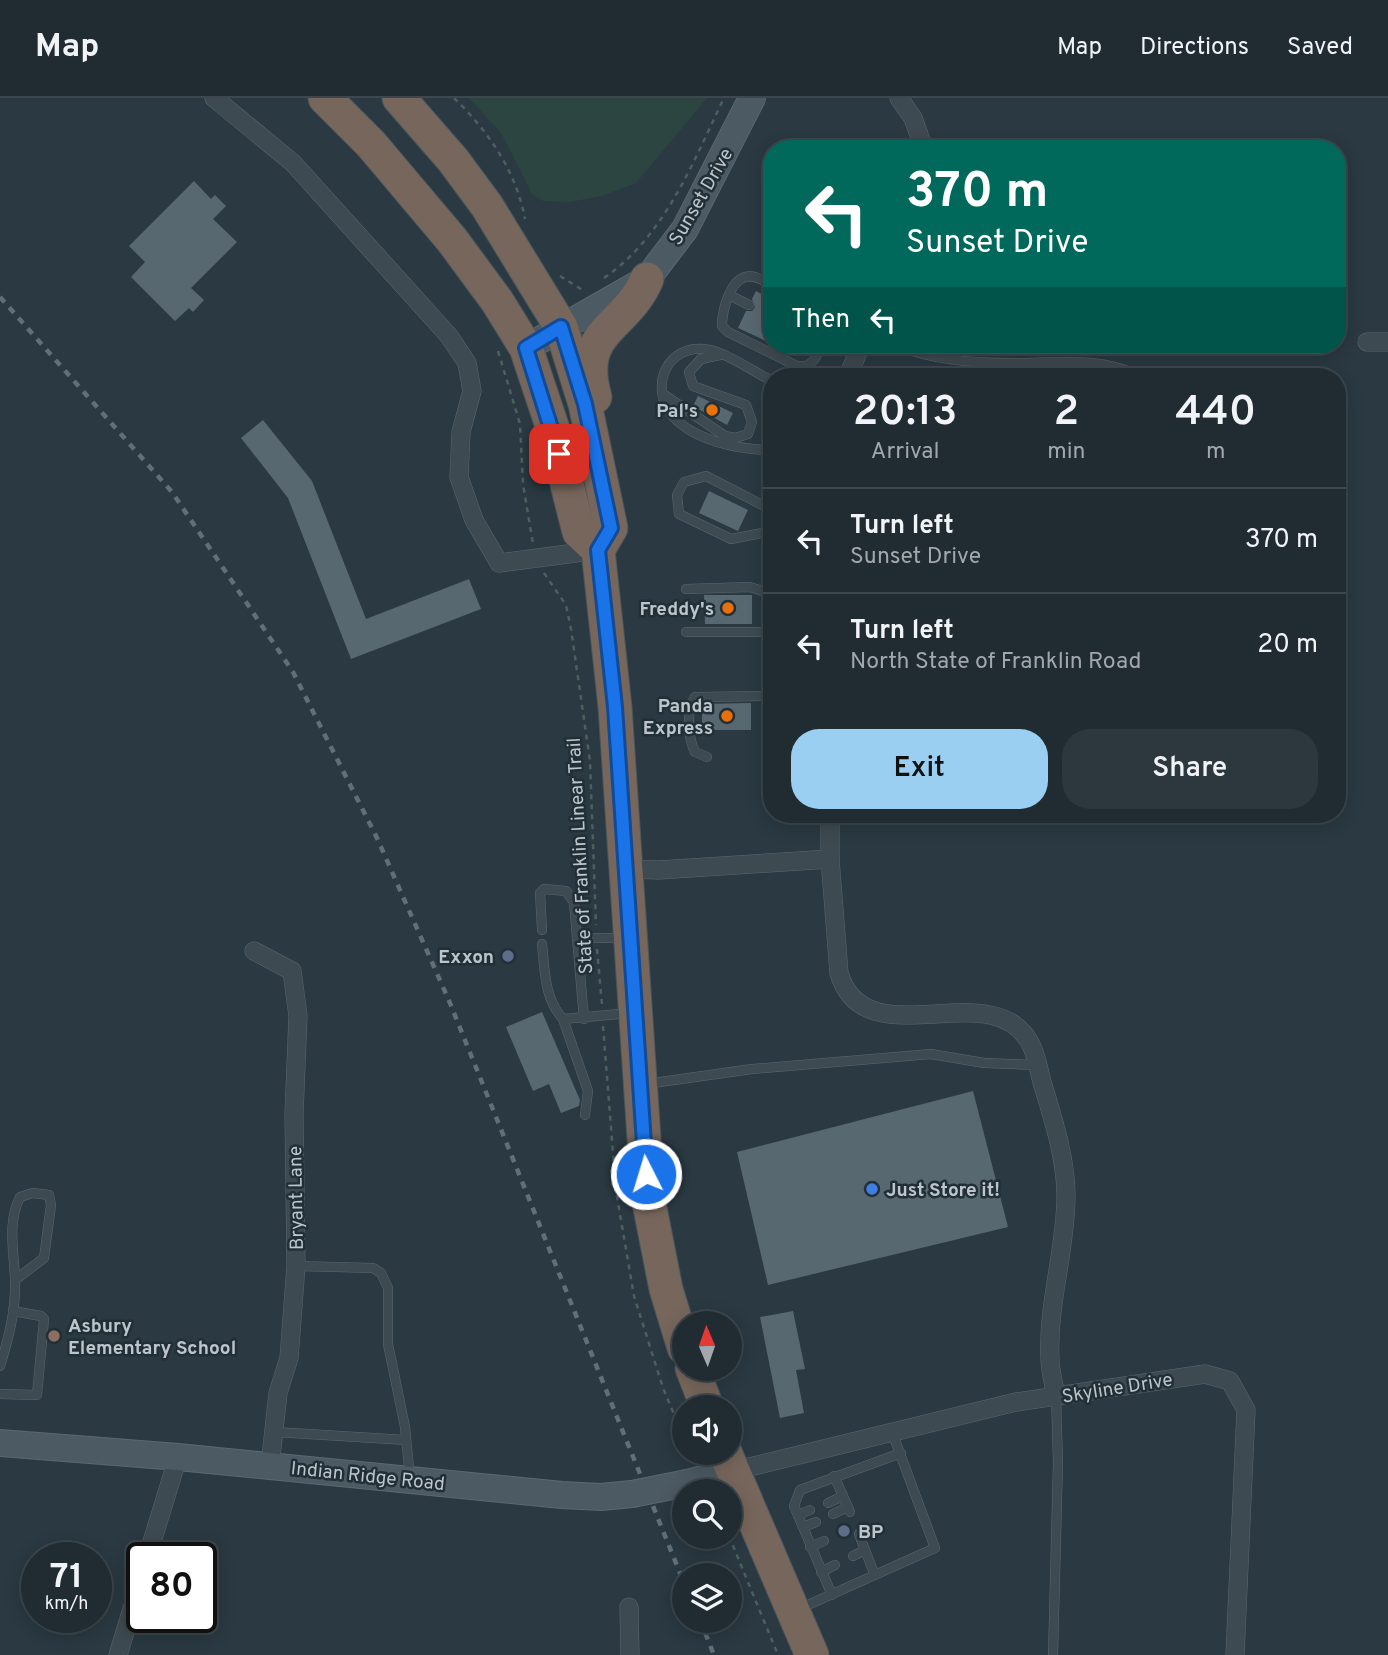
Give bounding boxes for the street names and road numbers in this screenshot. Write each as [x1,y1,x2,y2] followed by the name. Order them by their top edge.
[664,144,739,250] street label: Sunset Drive
[563,737,599,975] street label: State of Franklin Linear Trail
[284,1146,310,1250] street label: Bryant Lane
[1060,1368,1174,1410] street label: Skyline Drive
[290,1457,446,1497] street label: Indian Ridge Road

